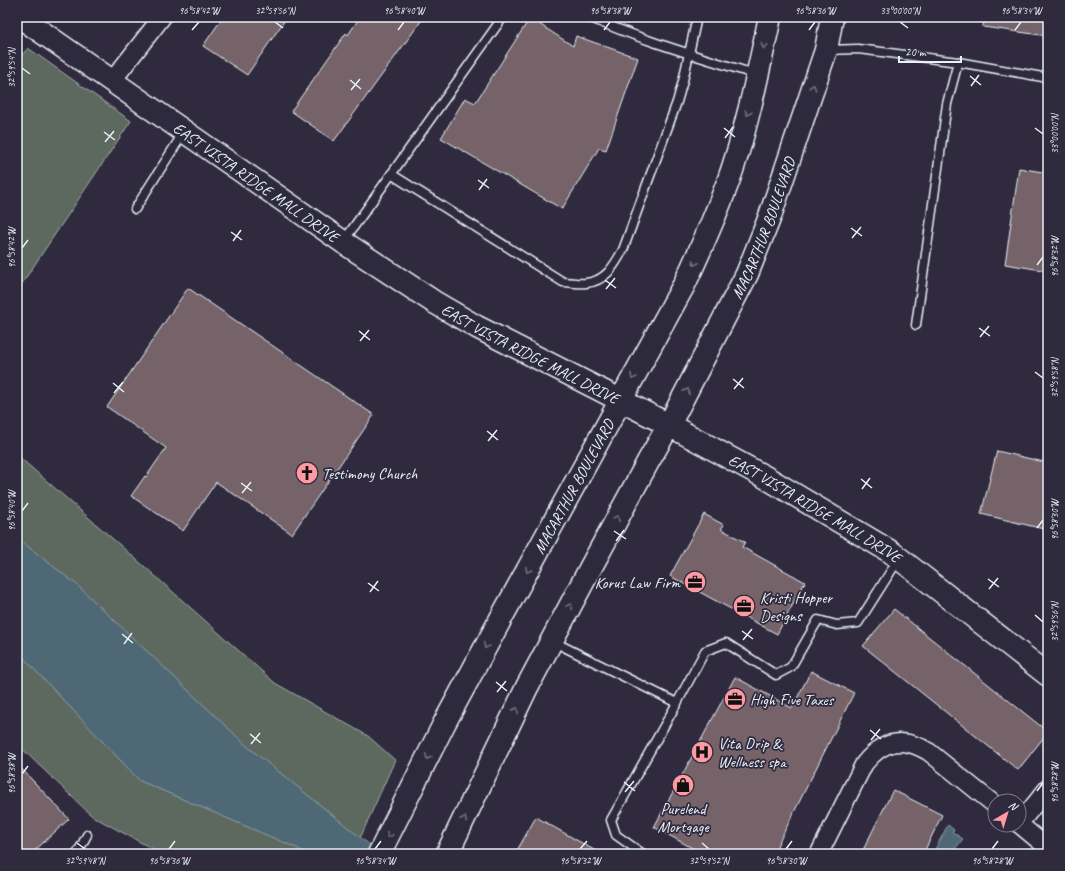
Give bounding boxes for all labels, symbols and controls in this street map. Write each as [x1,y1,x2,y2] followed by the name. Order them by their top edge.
[179,4,221,17] text: 96°58'42"W
[255,4,297,17] text: 32°59'56"N
[384,4,426,17] text: 96°58'40"W
[590,4,632,17] text: 96°58'38"W
[795,4,837,17] text: 96°58'36"W
[880,4,922,17] text: 33°00'00"N
[1001,4,1043,17] text: 96°58'34"W
[899,38,961,64] scale bar
[760,43,768,49] one-way arrow
[905,44,927,60] text: 20 m
[5,46,18,88] text: 32°59'54"N
[808,83,817,90] one-way arrow
[744,109,753,116] one-way arrow
[1048,112,1061,154] text: 33°00'00"N
[169,118,344,248] street label: EAST VISTA RIDGE MALL DRIVE
[727,153,801,302] street label: MACARTHUR BOULEVARD
[5,226,18,268] text: 96°58'42"W
[1048,235,1061,277] text: 96°58'32"W
[692,258,700,266] one-way arrow
[438,300,624,410] street label: EAST VISTA RIDGE MALL DRIVE
[1048,356,1061,398] text: 32°59'58"N
[631,373,638,380] one-way arrow
[682,387,690,395] one-way arrow
[529,415,620,557] street label: MACARTHUR BOULEVARD
[725,450,907,569] street label: EAST VISTA RIDGE MALL DRIVE
[294,460,320,486] church icon: Testimony Church
[322,464,418,484] place label: Testimony Church
[5,489,18,531] text: 96°58'40"W
[1048,498,1061,540] text: 96°58'30"W
[613,515,620,522] one-way arrow
[525,565,532,573] one-way arrow
[682,569,708,595] office icon: Korus Law Firm
[595,573,681,593] place label: Korus Law Firm
[760,588,833,626] place label: Kristi Hopper Designs
[731,593,757,619] office icon: Kristi Hopper Designs
[1048,600,1061,642] text: 32°59'56"N
[565,603,573,610] one-way arrow
[484,641,491,649] one-way arrow
[722,686,748,712] office icon: High Five Taxes
[750,690,835,710] place label: High Five Taxes
[511,707,519,714] one-way arrow
[718,734,787,772] place label: Vita Drip & Wellness spa
[689,739,715,765] hospital icon: Vita Drip & Wellness spa
[5,752,18,794] text: 96°58'38"W
[425,753,433,761] one-way arrow
[1048,761,1061,803] text: 96°58'28"W
[670,772,696,798] shop icon: Purelend Mortgage
[987,793,1027,833] north arrow
[1006,798,1022,814] text: N
[657,799,710,837] place label: Purelend Mortgage
[459,815,467,823] one-way arrow
[386,831,394,838] one-way arrow
[65,854,107,867] text: 32°59'48"N
[149,854,191,867] text: 96°58'36"W
[355,854,397,867] text: 96°58'34"W
[560,854,602,867] text: 96°58'32"W
[689,854,731,867] text: 32°59'52"N
[766,854,808,867] text: 96°58'30"W
[972,854,1014,867] text: 96°58'28"W

